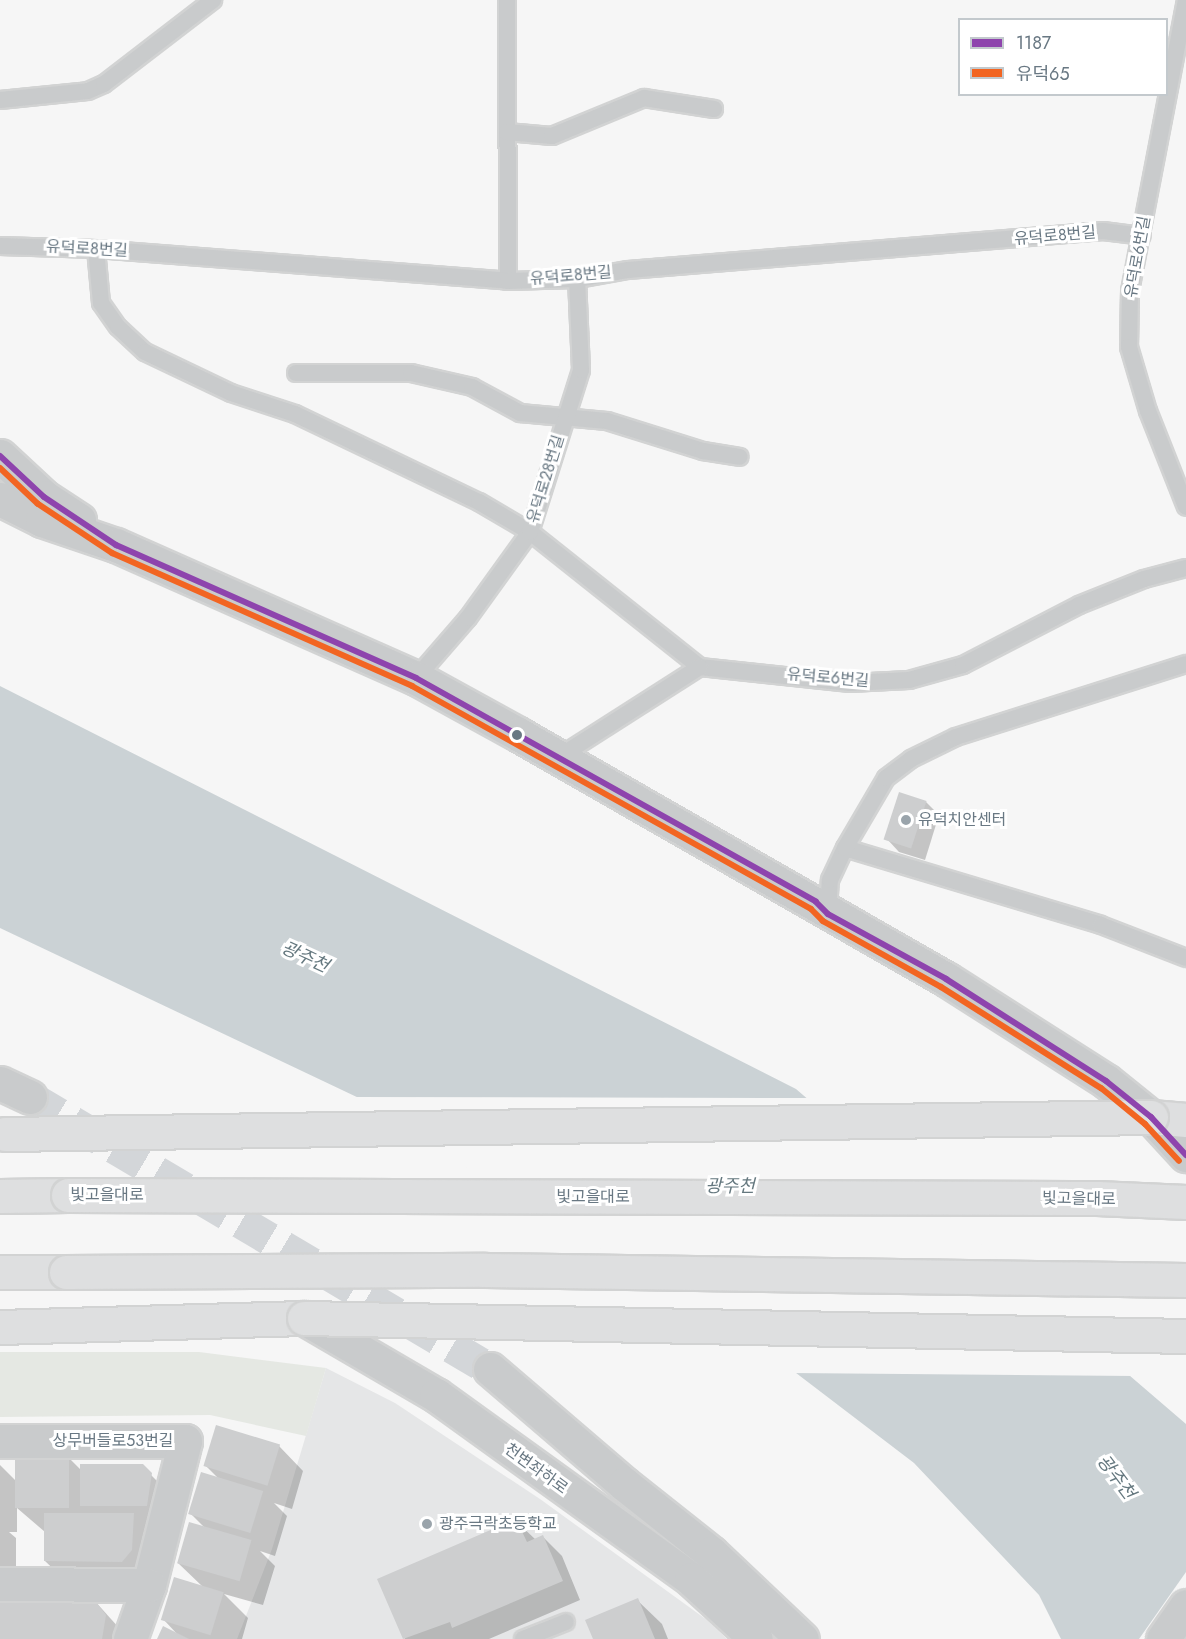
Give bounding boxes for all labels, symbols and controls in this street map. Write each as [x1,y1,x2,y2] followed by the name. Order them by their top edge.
[958,18,1168,96] legend
[1016,30,1051,56] text: 1187
[1016,61,1070,87] text: 유덕65
[1121,215,1155,299] street label: 유덕로6번길
[1013,223,1097,249] street label: 유덕로8번길
[45,237,129,261] street label: 유덕로8번길
[529,263,613,289] street label: 유덕로8번길
[523,432,569,526] street label: 유덕로28번길
[786,665,870,691] street label: 유덕로6번길
[511,729,523,741] unlabelled marker
[918,810,1006,830] place label: 유덕치안센터
[899,813,913,827] marker: 유덕치안센터
[278,937,332,977] water label: 광주천
[705,1175,755,1197] water label: 광주천
[70,1185,144,1205] street label: 빛고을대로
[556,1187,630,1207] street label: 빛고을대로
[1042,1189,1116,1209] street label: 빛고을대로
[53,1431,173,1451] street label: 상무버들로53번길
[501,1440,571,1498] street label: 천변좌하로
[1092,1451,1140,1503] water label: 광주천
[439,1514,557,1534] place label: 광주극락초등학교
[420,1517,434,1531] marker: 광주극락초등학교

